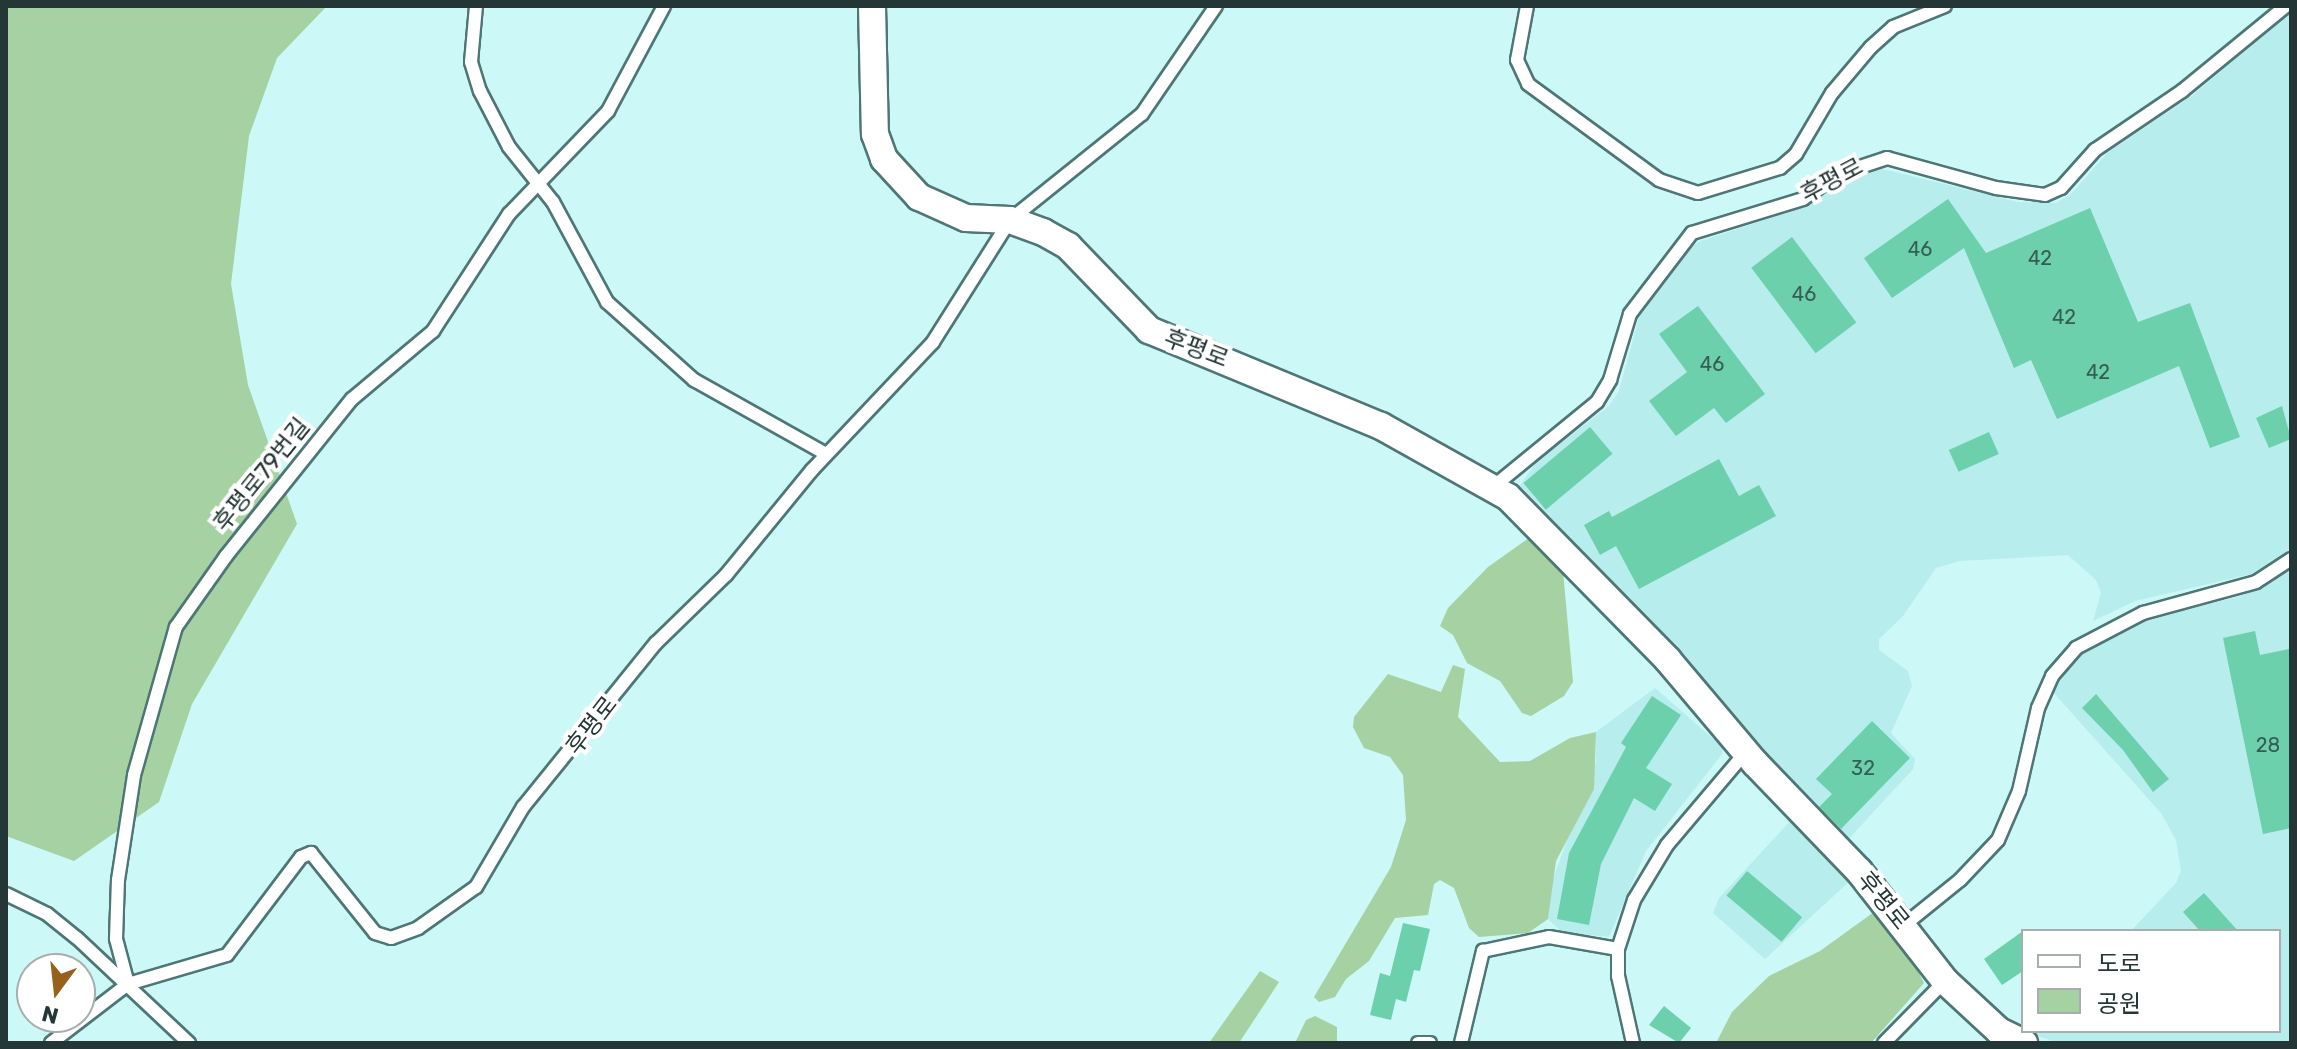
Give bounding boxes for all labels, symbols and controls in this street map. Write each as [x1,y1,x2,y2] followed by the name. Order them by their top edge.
[1796,153,1868,209] street label: 후평로
[1908,237,1932,261] house number: 46
[2028,246,2052,270] house number: 42
[1792,282,1816,306] house number: 46
[2052,305,2076,329] house number: 42
[1160,324,1232,374] street label: 후평로
[1700,352,1724,376] house number: 46
[2086,360,2110,384] house number: 42
[208,413,316,537] street label: 후평로79번길
[560,691,624,761] street label: 후평로
[2256,733,2280,757] house number: 28
[1851,756,1875,780] house number: 32
[1851,866,1915,936] street label: 후평로
[2021,929,2281,1033] legend
[2097,950,2141,978] text: 도로
[16,953,96,1033] north arrow
[2097,990,2141,1018] text: 공원
[39,1000,61,1030] text: N

